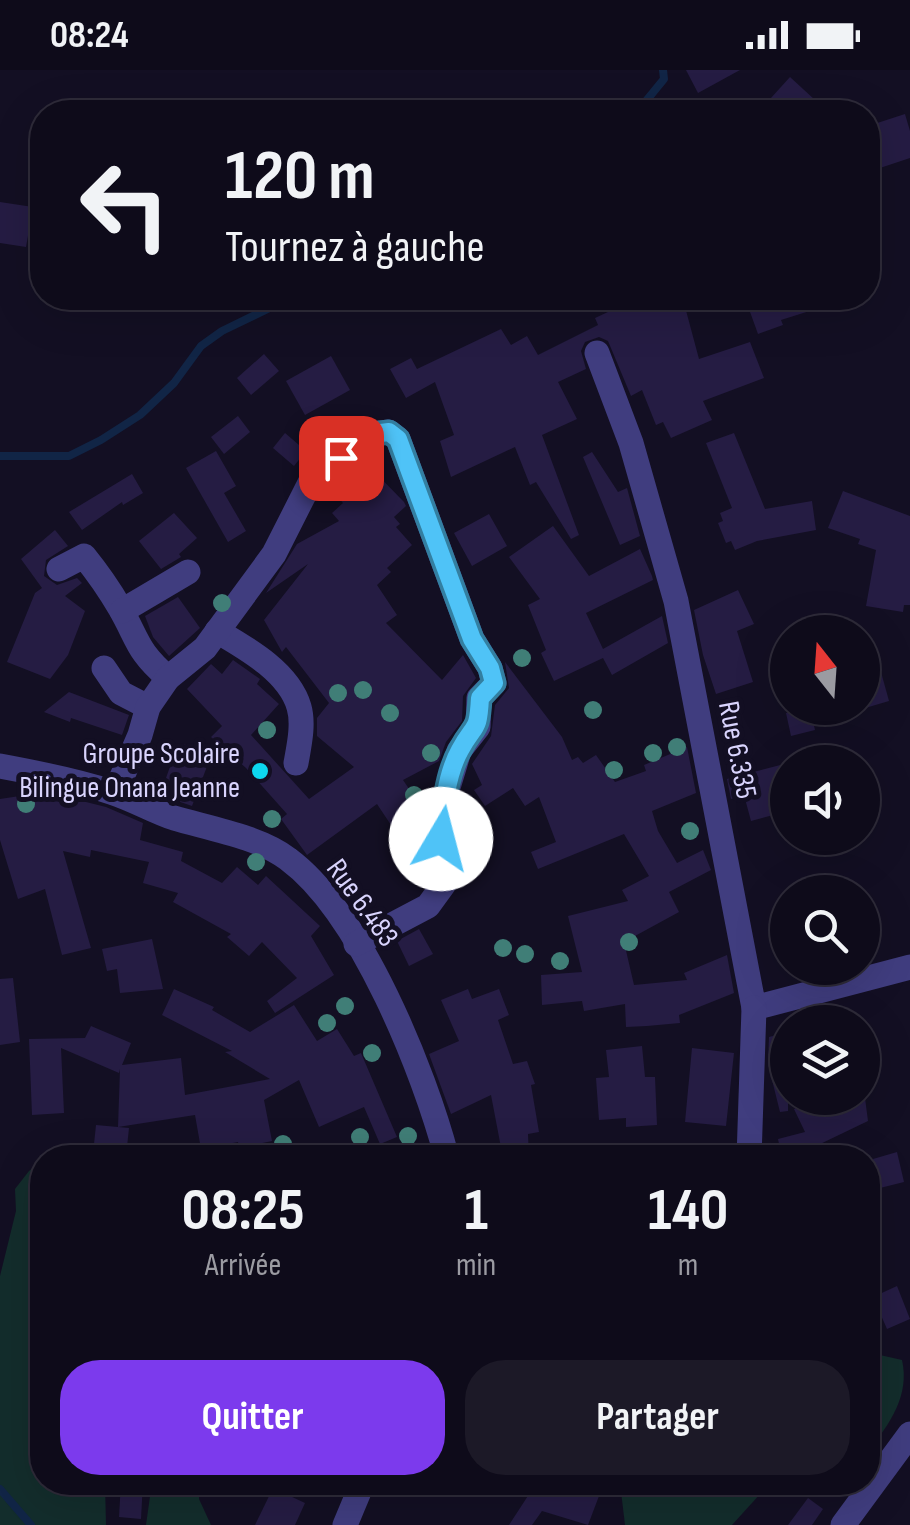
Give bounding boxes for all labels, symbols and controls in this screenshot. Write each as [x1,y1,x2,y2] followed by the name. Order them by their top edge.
[50,13,129,58] text: 08:24
[225,135,375,219] text: 120 m
[60,140,190,270] icon: left
[225,220,485,275] text: Tournez à gauche
[299,416,384,501] pin
[314,431,369,486] icon: arrive
[770,615,880,725] north arrow
[770,615,880,1115] map controls
[710,698,764,802] street label: Rue 6.335
[19,736,240,806] place label: Groupe Scolaire Bilingue Onana Jeanne
[770,745,880,855] button: sound
[249,760,271,782] marker: Groupe Scolaire Bilingue Onana Jeanne
[389,787,493,891] position arrow
[318,852,406,954] street label: Rue 6.483
[770,875,880,985] button: search
[770,1005,880,1115] button: layers
[182,1175,304,1247] text: 08:25
[464,1175,488,1247] text: 1
[648,1175,728,1247] text: 140
[205,1246,281,1285] text: Arrivée
[456,1246,496,1285] text: min
[678,1246,698,1285] text: m
[60,1360,445,1475] button: Quitter
[465,1360,850,1475] button: Partager

